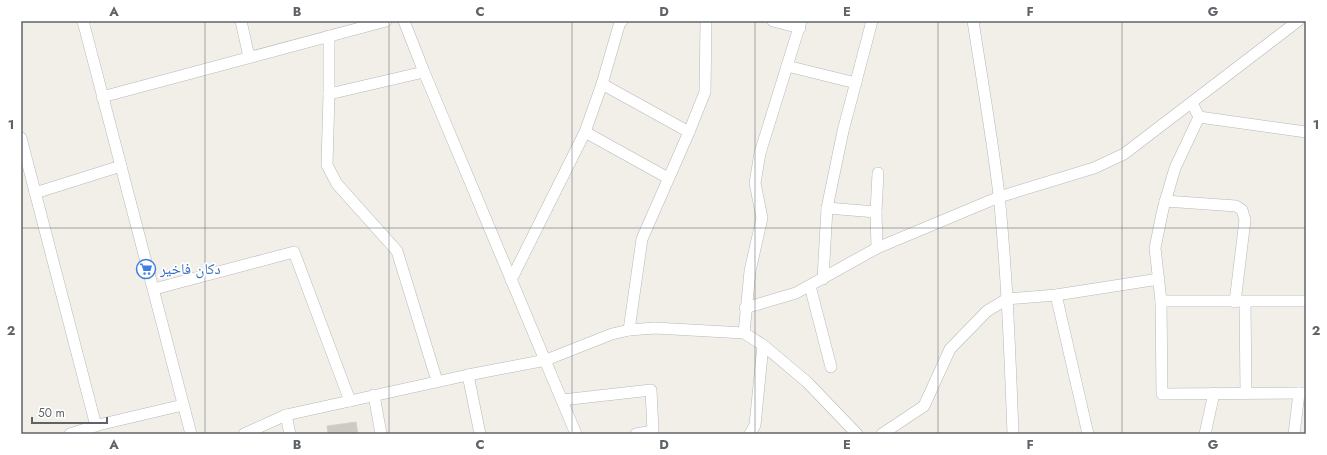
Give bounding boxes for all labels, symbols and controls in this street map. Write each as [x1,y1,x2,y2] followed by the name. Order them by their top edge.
[108,2,119,21] text: A
[293,2,302,21] text: B
[475,2,485,21] text: C
[659,2,669,21] text: D
[843,2,851,21] text: E
[1026,2,1034,21] text: F
[1208,2,1219,21] text: G
[8,115,14,134] text: 1
[1313,115,1319,134] text: 1
[135,258,157,280] supermarket icon: دكان فاخیر
[159,258,221,280] place label: دكان فاخیر
[7,321,15,340] text: 2
[1312,321,1320,340] text: 2
[32,399,107,425] scale bar
[38,404,65,422] text: 50 m
[108,435,119,454] text: A
[293,435,302,454] text: B
[475,435,485,454] text: C
[659,435,669,454] text: D
[843,435,851,454] text: E
[1026,435,1034,454] text: F
[1208,435,1219,454] text: G

